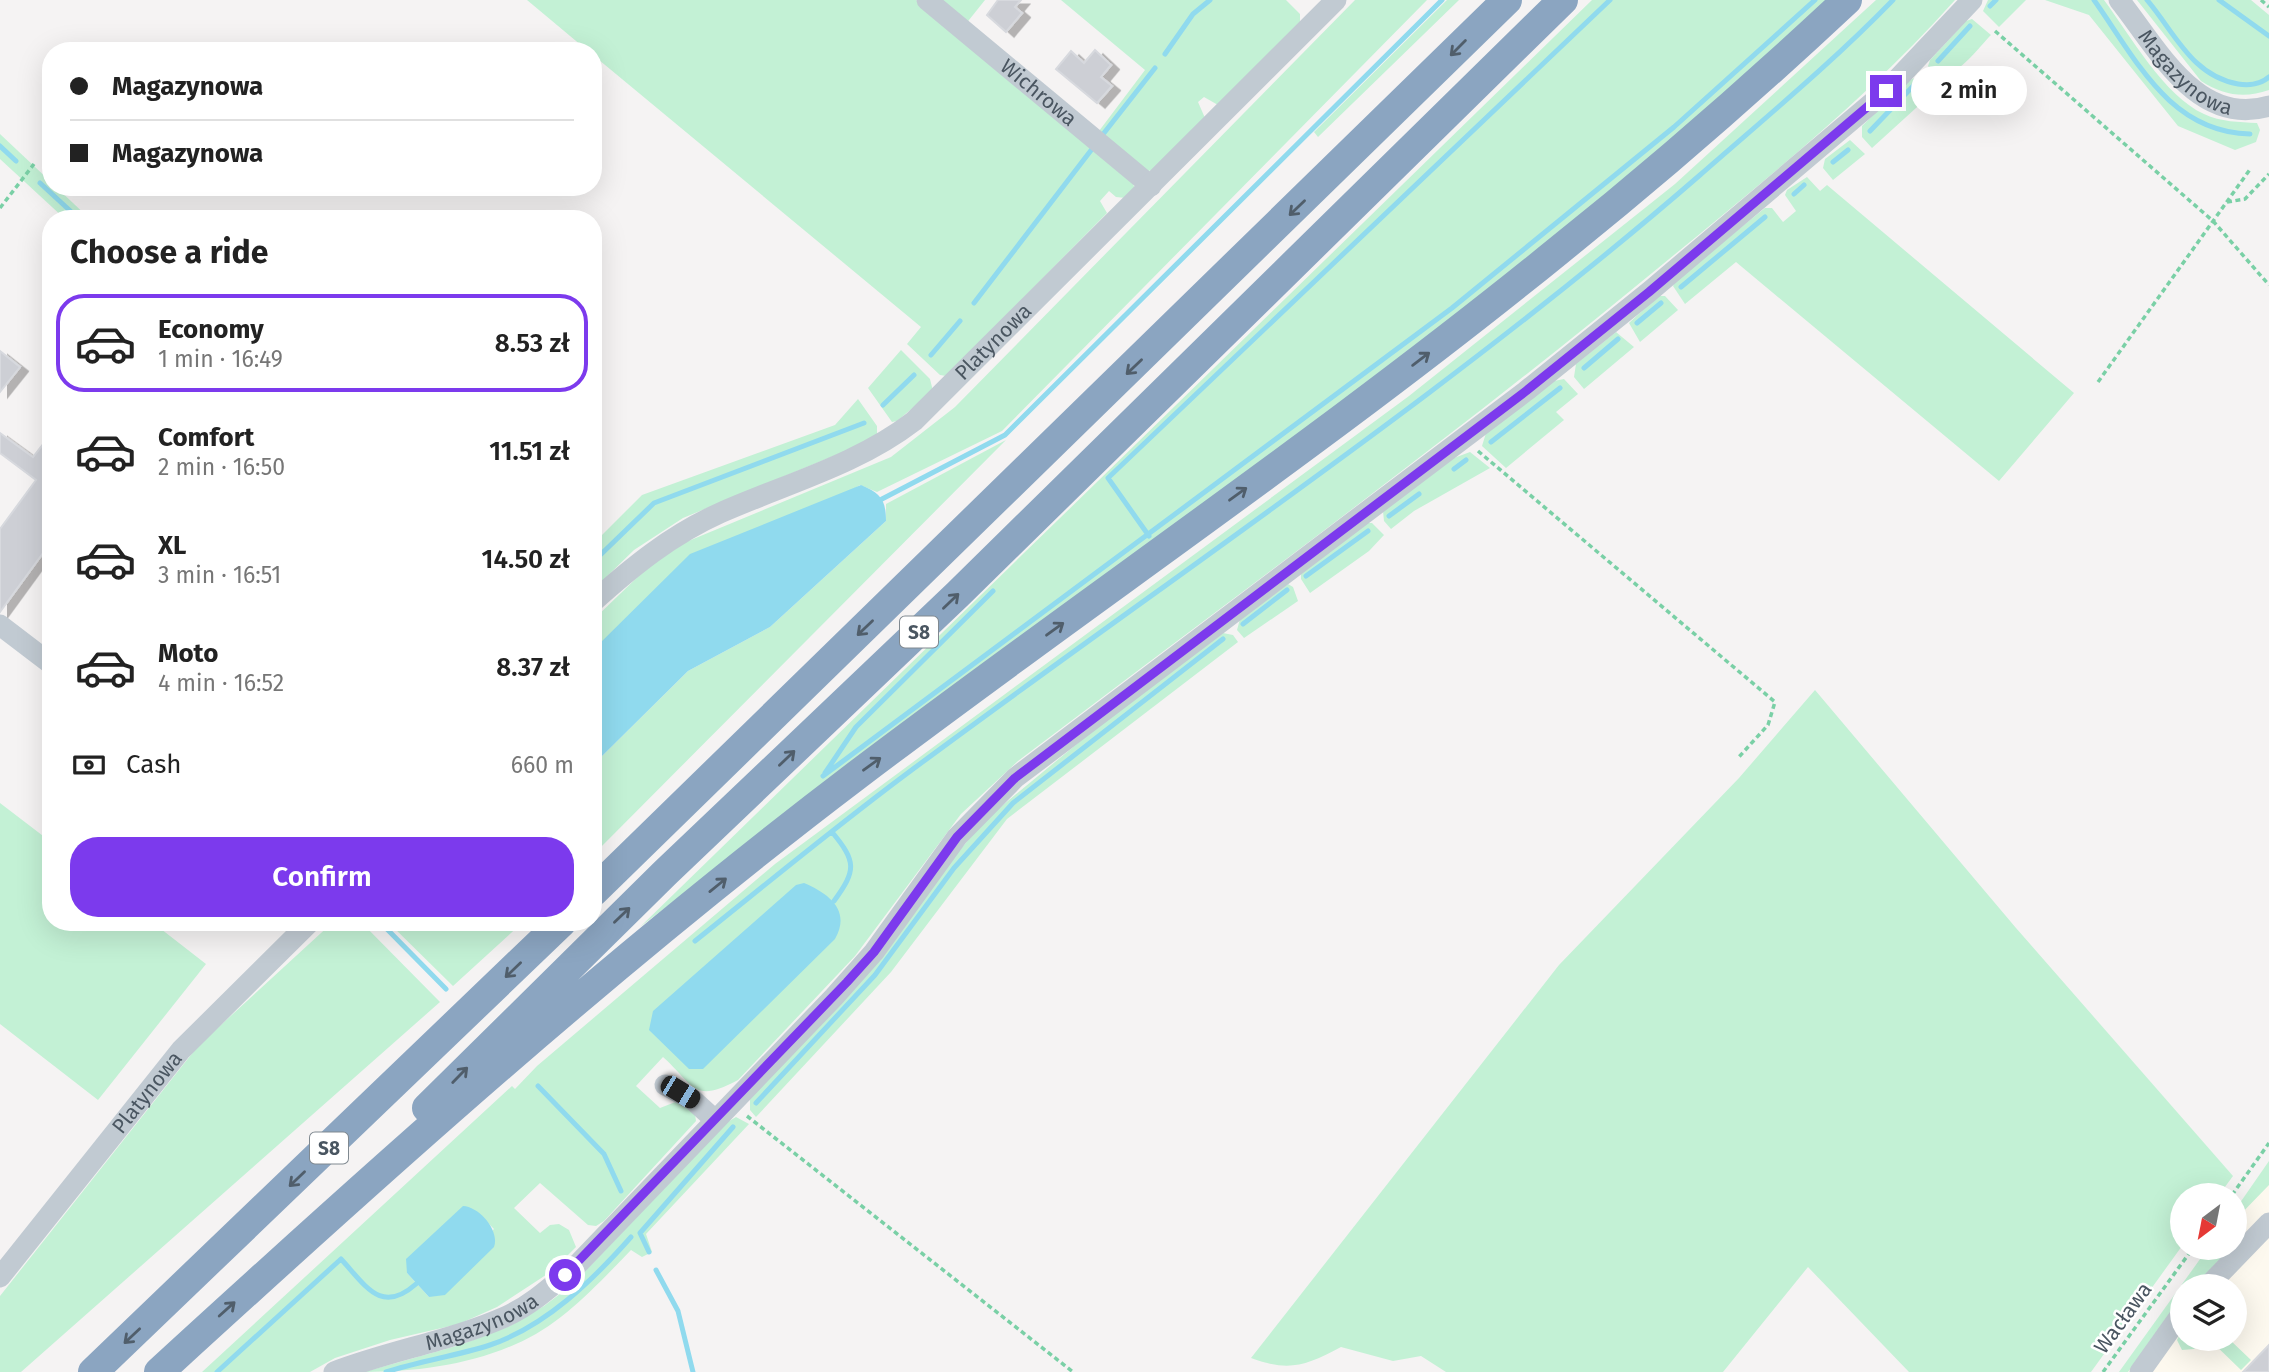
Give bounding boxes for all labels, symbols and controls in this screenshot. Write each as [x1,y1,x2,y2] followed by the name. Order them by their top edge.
[2132,24,2235,121] street label: Magazynowa
[1450,39,1467,56] one-way arrow
[995,53,1082,132] street label: Wichrowa
[1910,66,2026,116] callout: 2 min
[112,71,263,102] text: Magazynowa
[1870,75,1902,107] route end
[1941,76,1997,104] text: 2 min
[112,138,263,169] text: Magazynowa
[1288,200,1305,217] one-way arrow
[70,233,268,271] text: Choose a ride
[949,298,1037,386] street label: Platynowa
[74,312,137,375] icon: car
[158,314,264,345] text: Economy
[495,328,570,359] text: 8.53 zł
[158,345,283,373] text: 1 min · 16:49
[1411,351,1430,366] one-way arrow
[1125,358,1142,375] one-way arrow
[74,420,137,483] icon: car
[158,422,254,453] text: Comfort
[489,436,570,467] text: 11.51 zł
[158,453,285,481] text: 2 min · 16:50
[1228,486,1247,501] one-way arrow
[74,528,137,591] icon: car
[158,530,186,561] text: XL
[482,544,570,575] text: 14.50 zł
[158,561,281,589] text: 3 min · 16:51
[942,592,959,609] one-way arrow
[900,617,938,648] road number: S8
[857,620,874,637] one-way arrow
[1045,622,1064,636] one-way arrow
[74,636,137,699] icon: car
[158,638,218,669] text: Moto
[496,652,570,683] text: 8.37 zł
[158,669,284,697] text: 4 min · 16:52
[70,746,108,784] icon: cash
[126,749,182,780] text: Cash
[778,749,795,766] one-way arrow
[511,751,574,779] text: 660 m
[862,757,881,771] one-way arrow
[70,837,574,917] button: Confirm
[709,877,727,892] one-way arrow
[614,907,631,924] one-way arrow
[505,961,522,978] one-way arrow
[106,1046,188,1139] street label: Platynowa
[452,1066,469,1083] one-way arrow
[657,1072,704,1112] car
[310,1132,348,1164] road number: S8
[289,1171,306,1188] one-way arrow
[2170,1183,2247,1260] north arrow
[2170,1183,2247,1351] map controls
[549,1259,581,1291] route start
[2170,1274,2247,1351] button: layers
[2088,1277,2158,1359] street label: Wacława
[422,1288,544,1356] street label: Magazynowa
[218,1301,235,1318] one-way arrow
[123,1328,141,1344] one-way arrow

